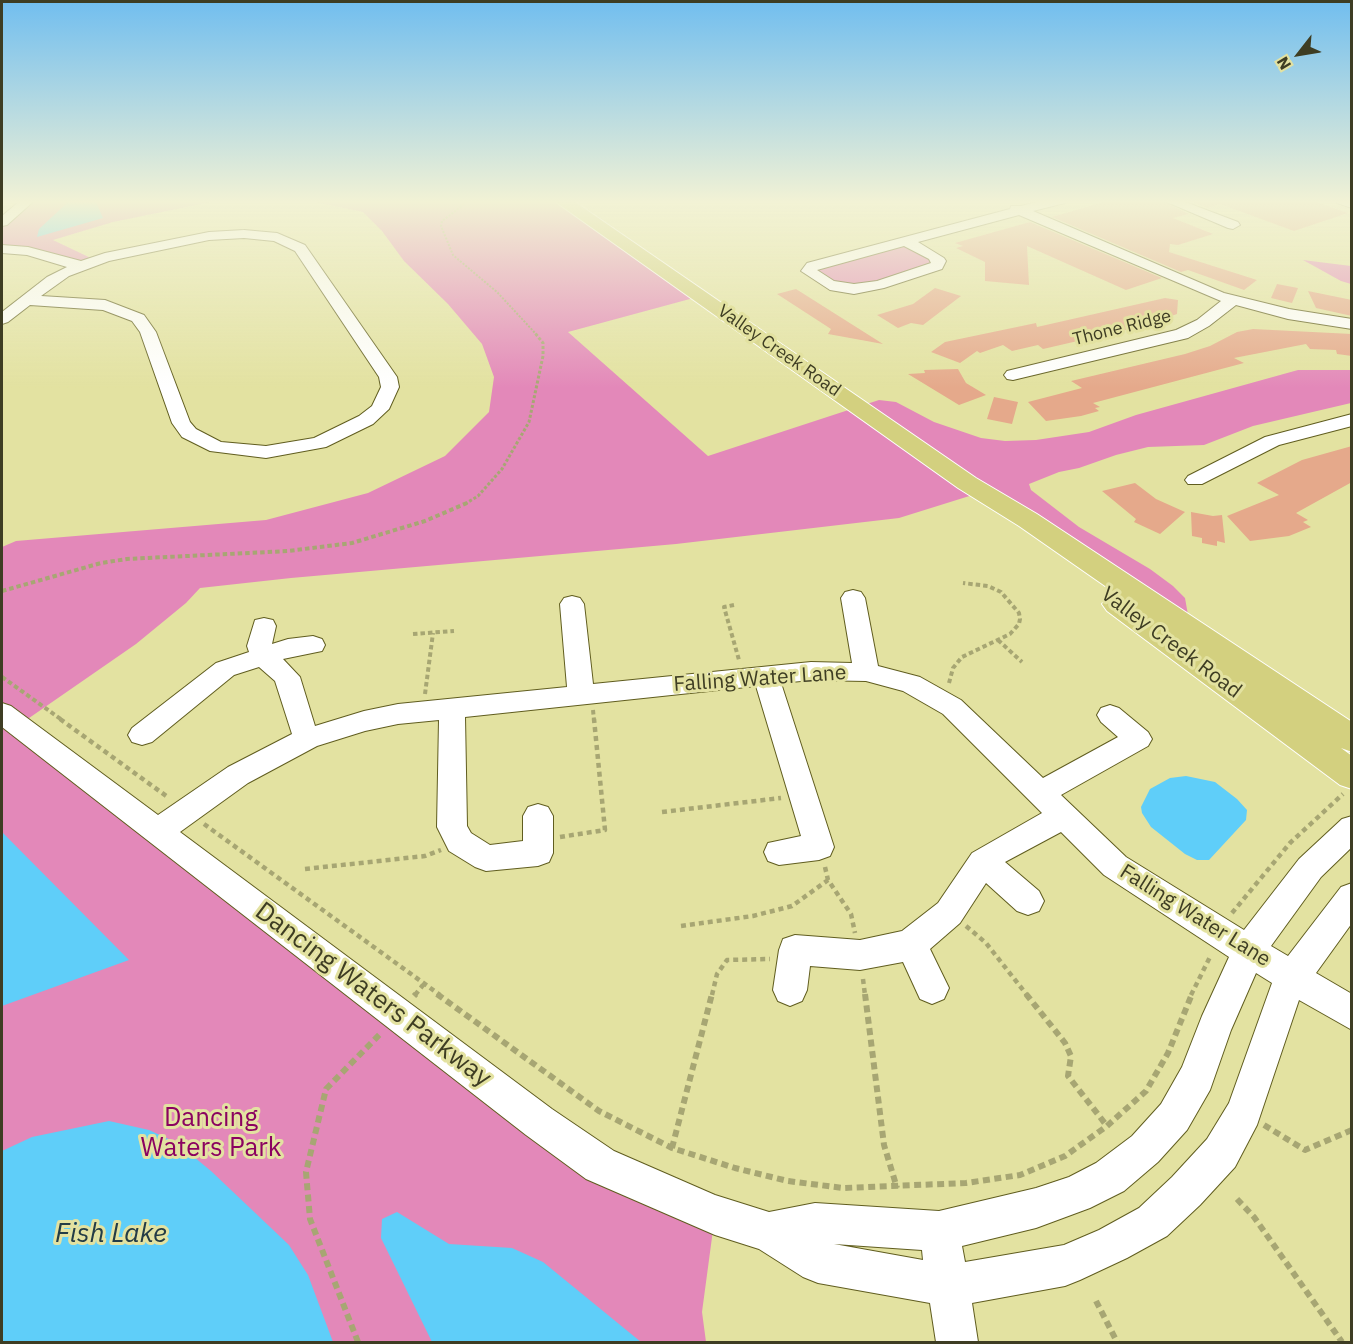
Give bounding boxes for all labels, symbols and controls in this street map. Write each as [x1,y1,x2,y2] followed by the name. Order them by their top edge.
[1269,24,1329,84] north arrow
[1272,53,1295,73] text: N
[713,300,845,402] street label: Valley Creek Road
[1071,305,1173,351] street label: Thone Ridge
[1096,582,1246,704] street label: Valley Creek Road
[673,660,847,698] street label: Falling Water Lane
[1115,859,1275,973] street label: Falling Water Lane
[249,896,497,1094] street label: Dancing Waters Parkway
[140,1102,282,1164] park label: Dancing Waters Park
[55,1218,167,1250] water label: Fish Lake

